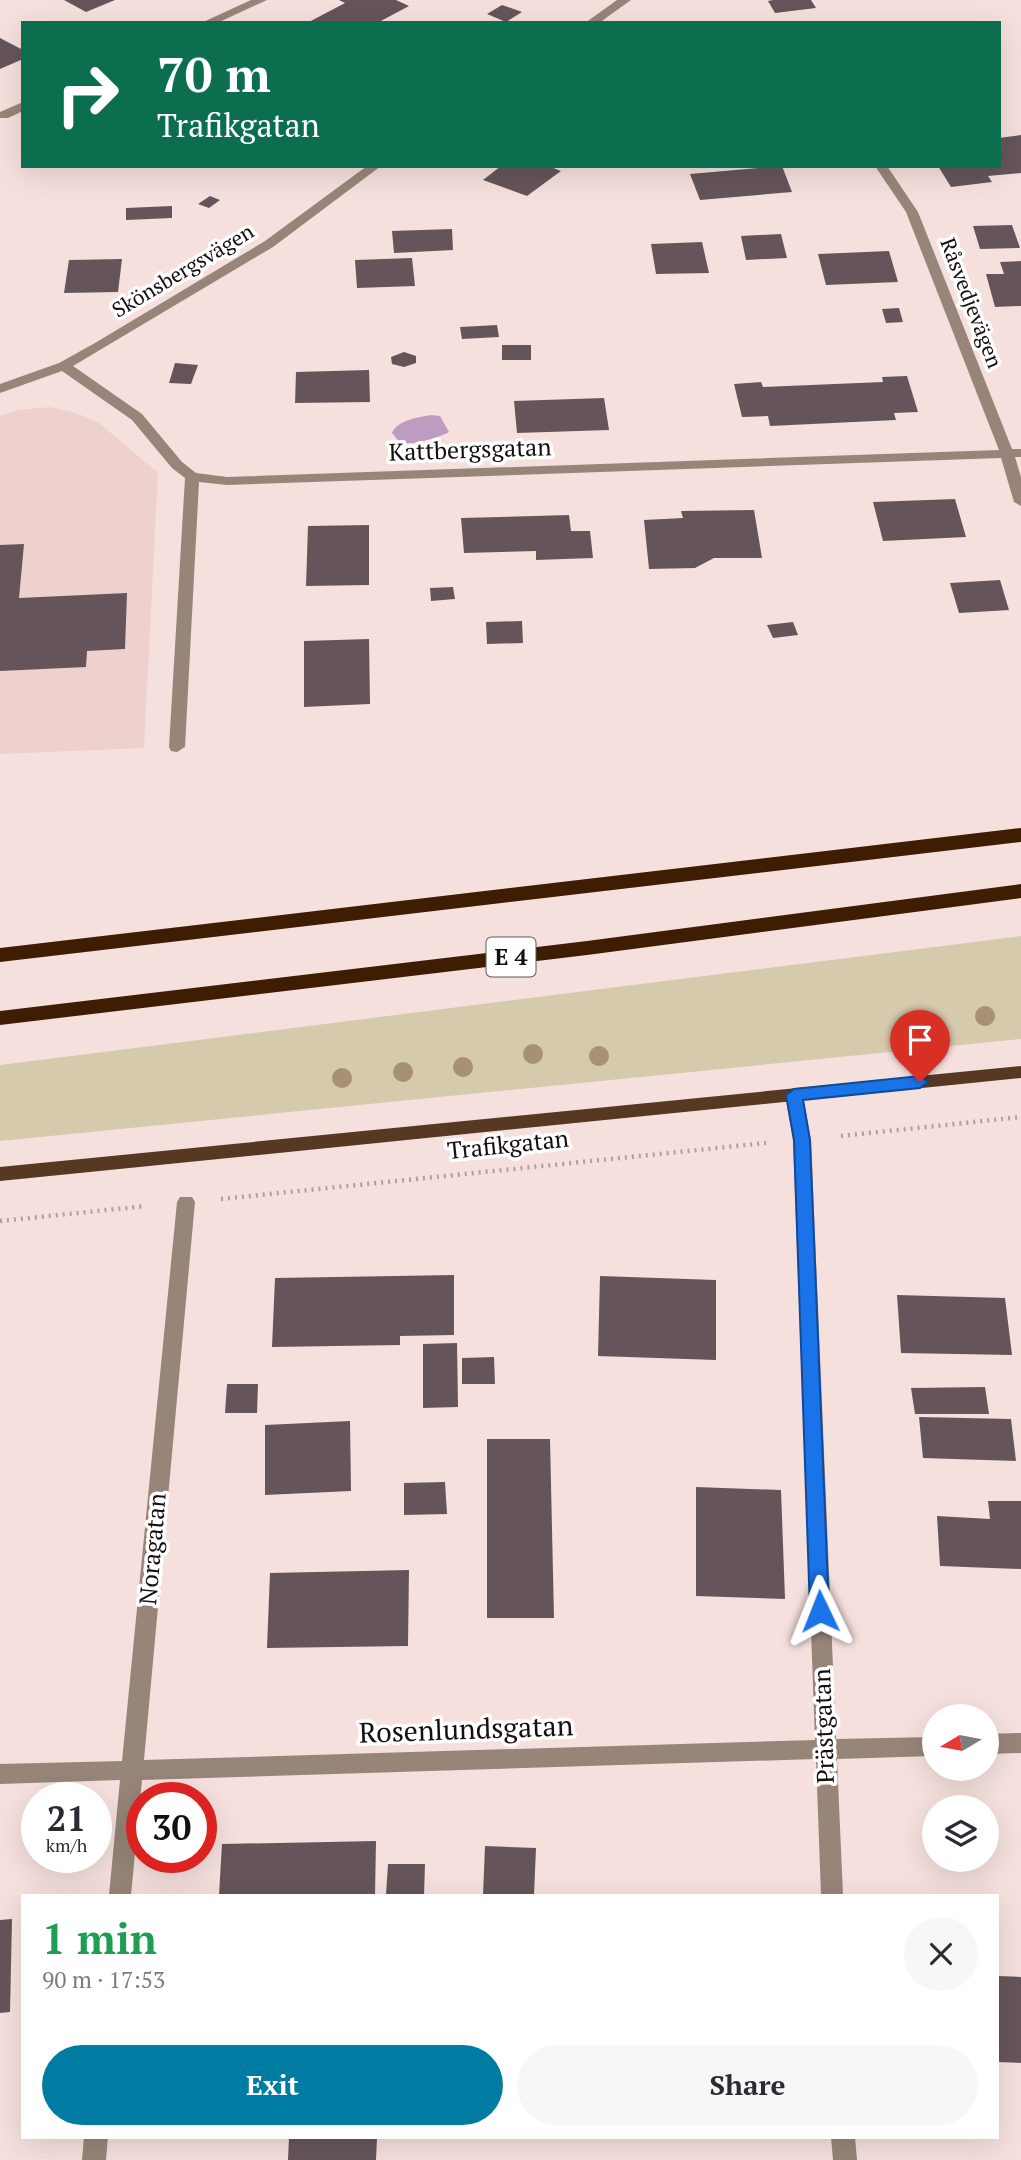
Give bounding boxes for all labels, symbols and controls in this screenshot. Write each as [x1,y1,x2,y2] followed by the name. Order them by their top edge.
[157,41,271,106] text: 70 m
[42,49,133,140] icon: right
[157,104,320,146] text: Trafikgatan
[106,217,259,323] street label: Skönsbergsvägen
[934,234,1010,372] street label: Råsvedjevägen
[388,430,552,468] street label: Kattbergsgatan
[486,938,536,976] road number: E 4
[890,1010,950,1082] pin
[901,1021,939,1059] icon: arrive
[446,1122,570,1166] street label: Trafikgatan
[131,1492,173,1606] street label: Noragatan
[783,1574,857,1648] position arrow
[805,1668,841,1784] street label: Prästgatan
[922,1704,999,1782] north arrow
[922,1704,999,1872] map controls
[358,1706,574,1751] street label: Rosenlundsgatan
[126,1782,217,1873] speed limit sign: 30
[47,1795,86,1841] text: 21
[922,1795,999,1872] button: layers
[46,1833,87,1857] text: km/h
[42,1910,157,1966] text: 1 min
[904,1917,978,1991] button: close
[42,1964,165,1995] text: 90 m · 17:53
[42,2045,503,2125] button: Exit
[517,2045,978,2125] button: Share

